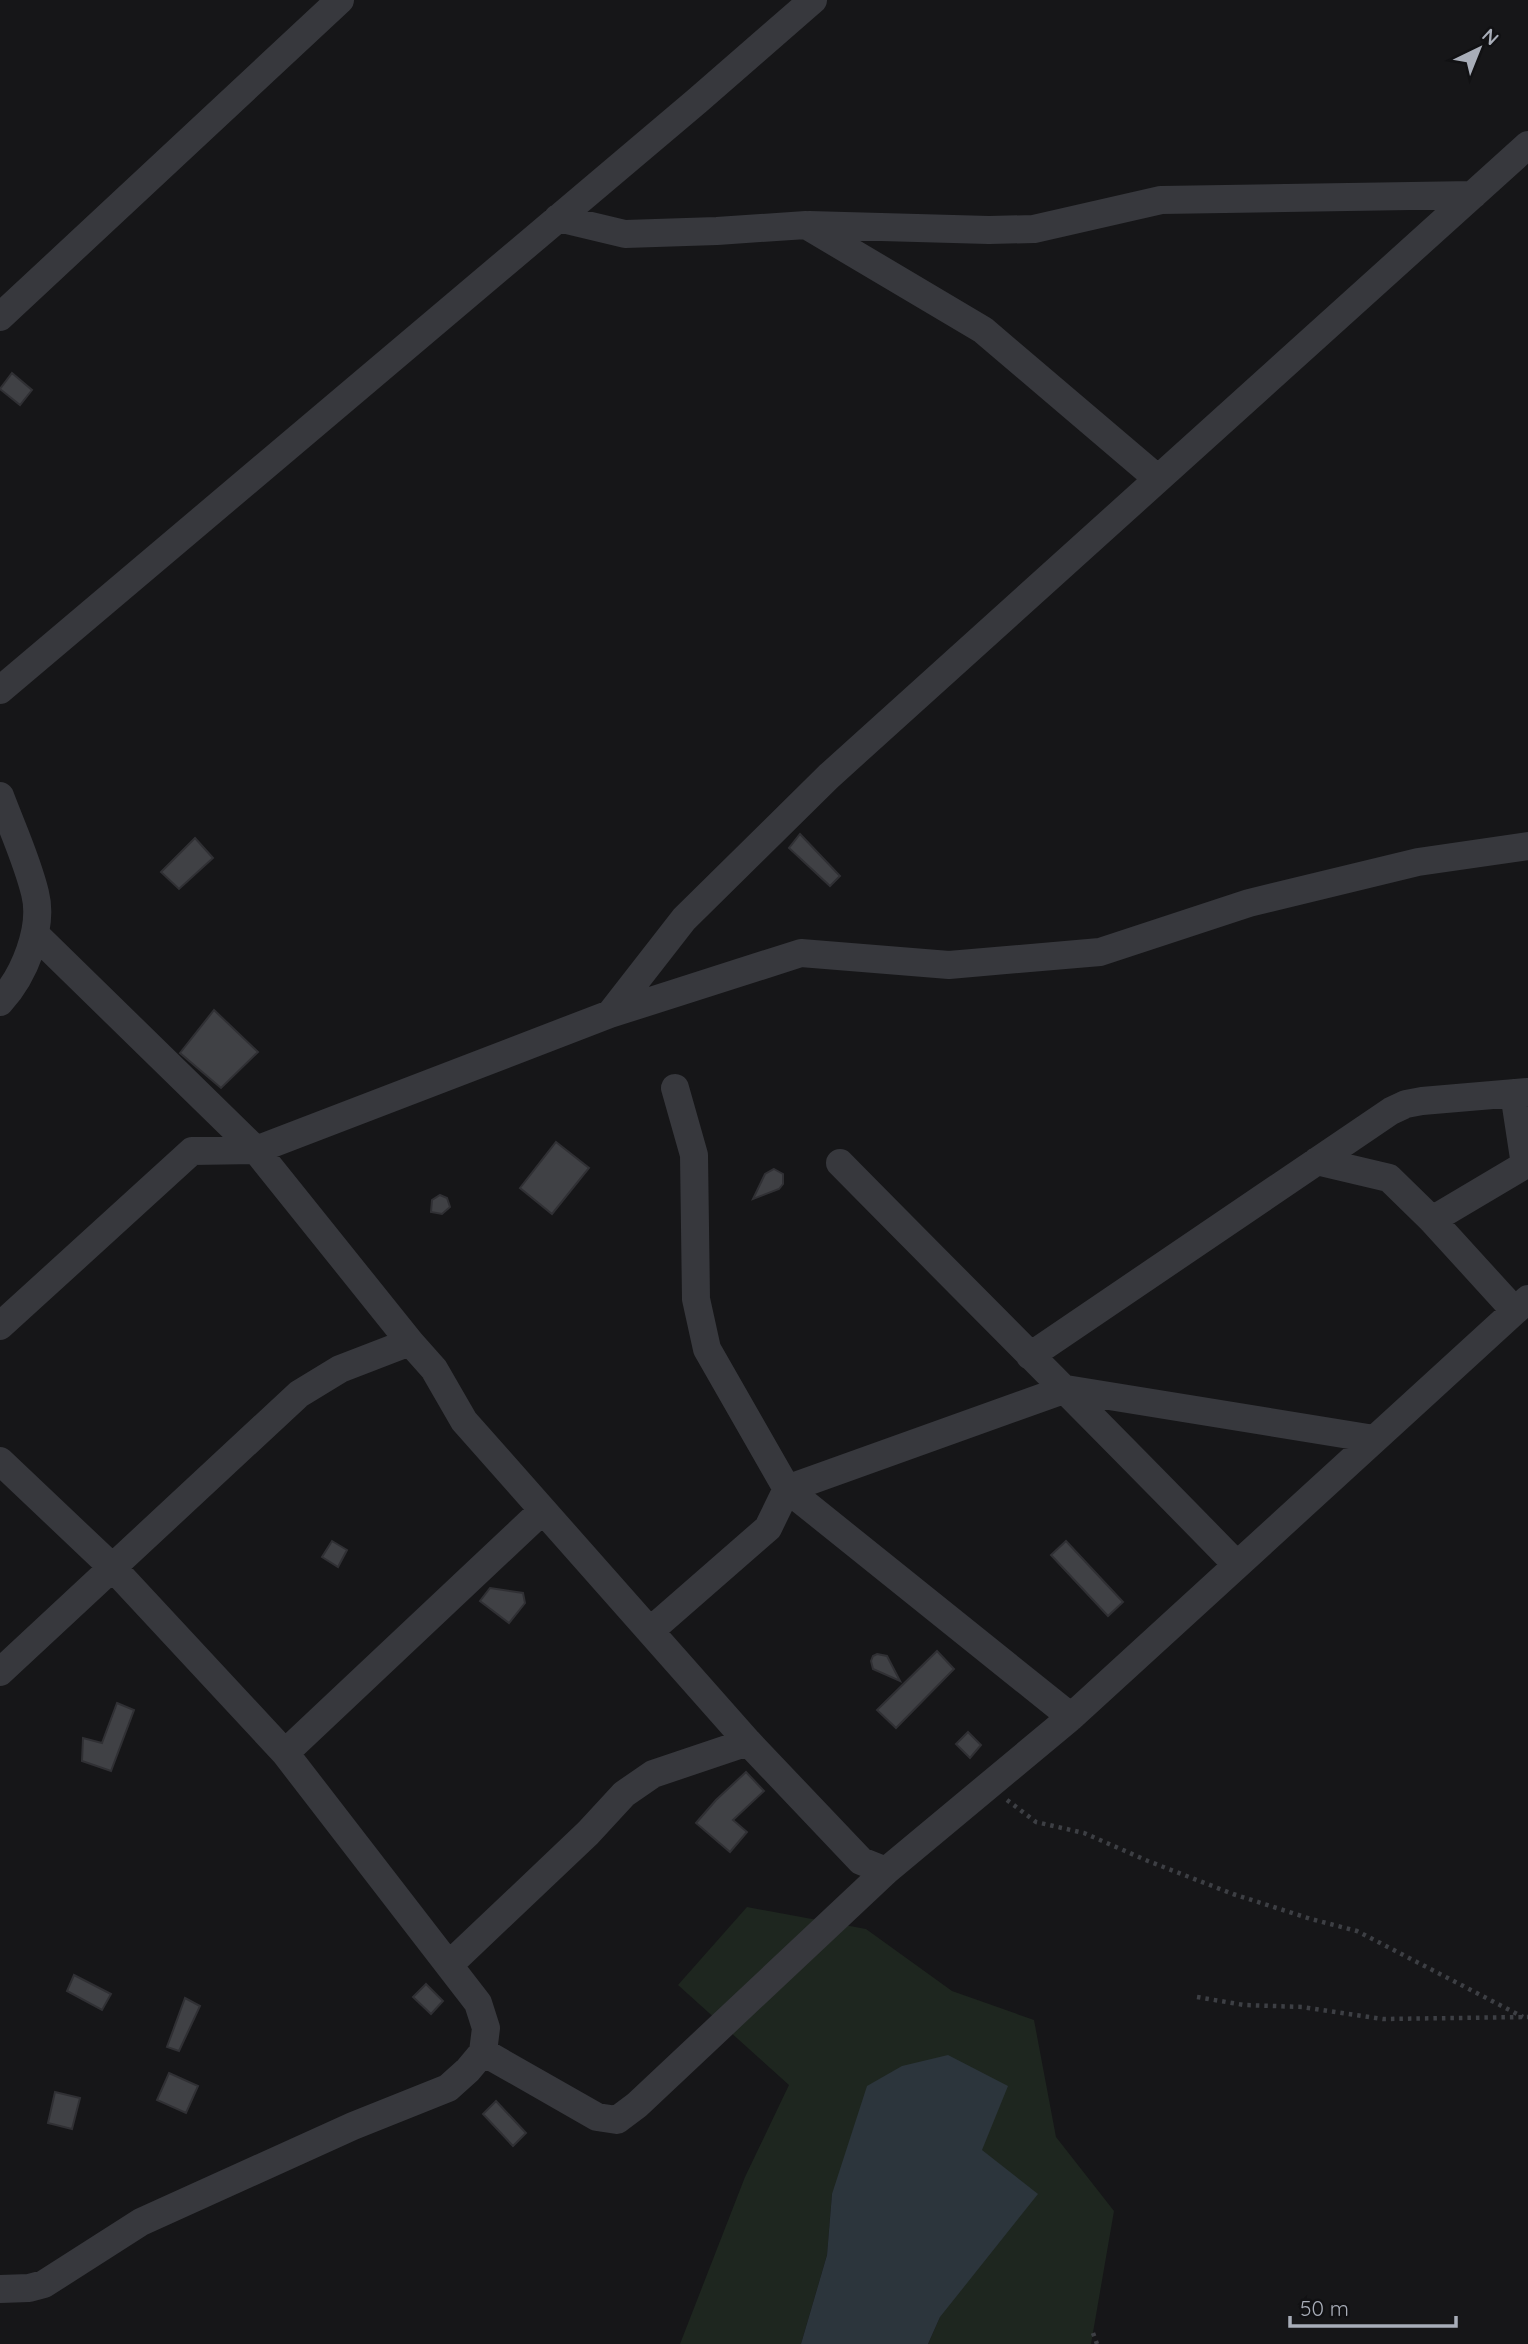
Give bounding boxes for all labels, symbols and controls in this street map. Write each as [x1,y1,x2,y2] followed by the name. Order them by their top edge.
[1444,14,1514,84] north arrow
[1477,23,1504,50] text: N
[1290,2284,1456,2328] scale bar
[1300,2295,1349,2321] text: 50 m

